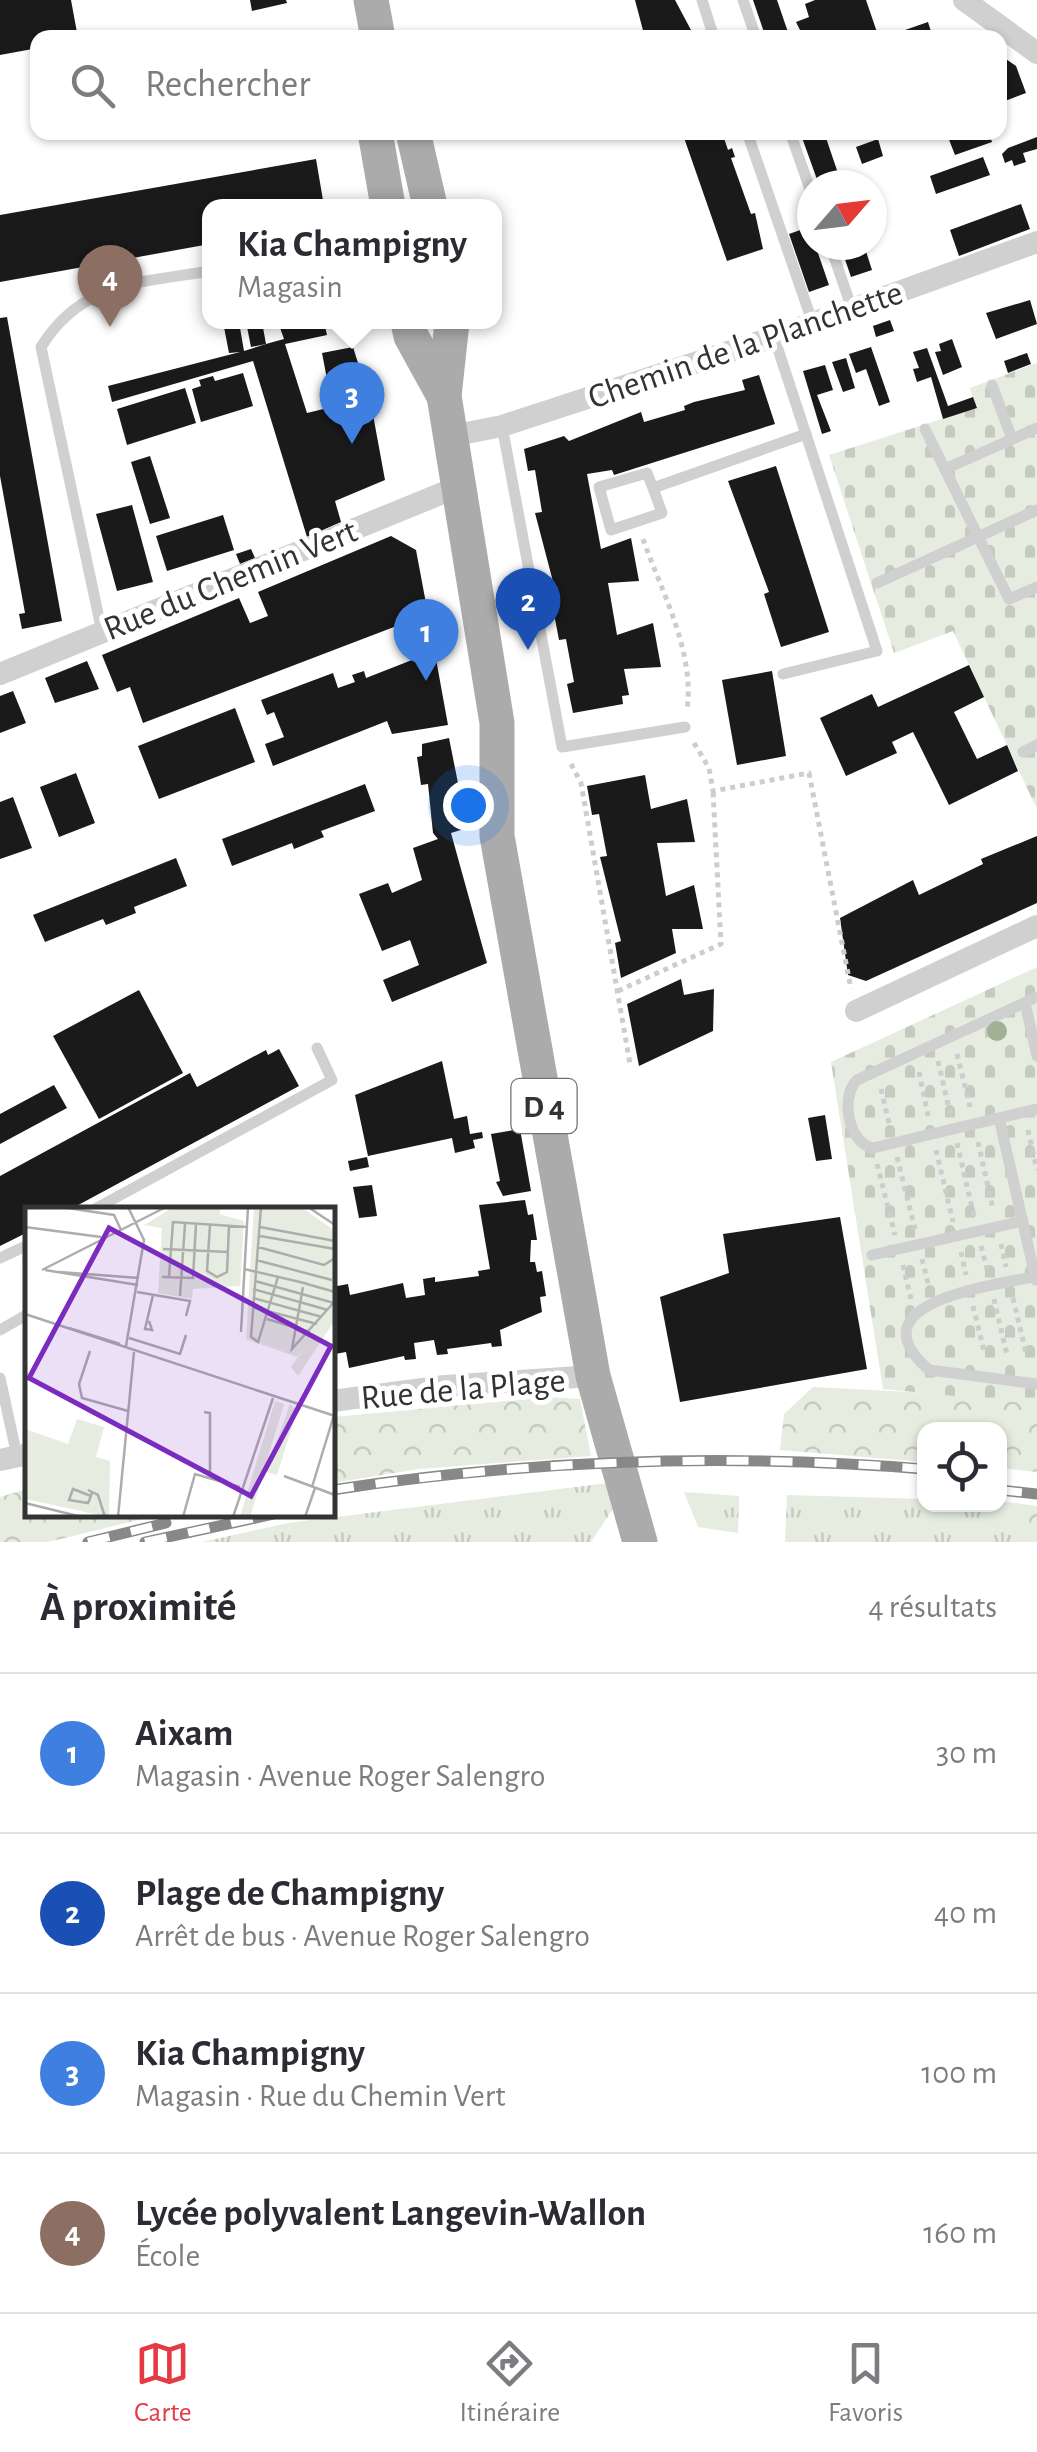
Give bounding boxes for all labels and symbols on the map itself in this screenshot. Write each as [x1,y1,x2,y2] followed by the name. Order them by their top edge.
[797,170,887,260] north arrow
[78,245,142,327] pin: 4
[584,275,907,416] street label: Chemin de la Planchette
[320,362,384,444] pin: 3
[99,514,362,647] street label: Rue du Chemin Vert
[496,568,560,650] pin: 2
[394,598,458,681] pin: 1
[443,780,494,831] your location
[512,1079,576,1133] road number: D 4
[25,1207,335,1517] inset map
[359,1363,567,1416] street label: Rue de la Plage

